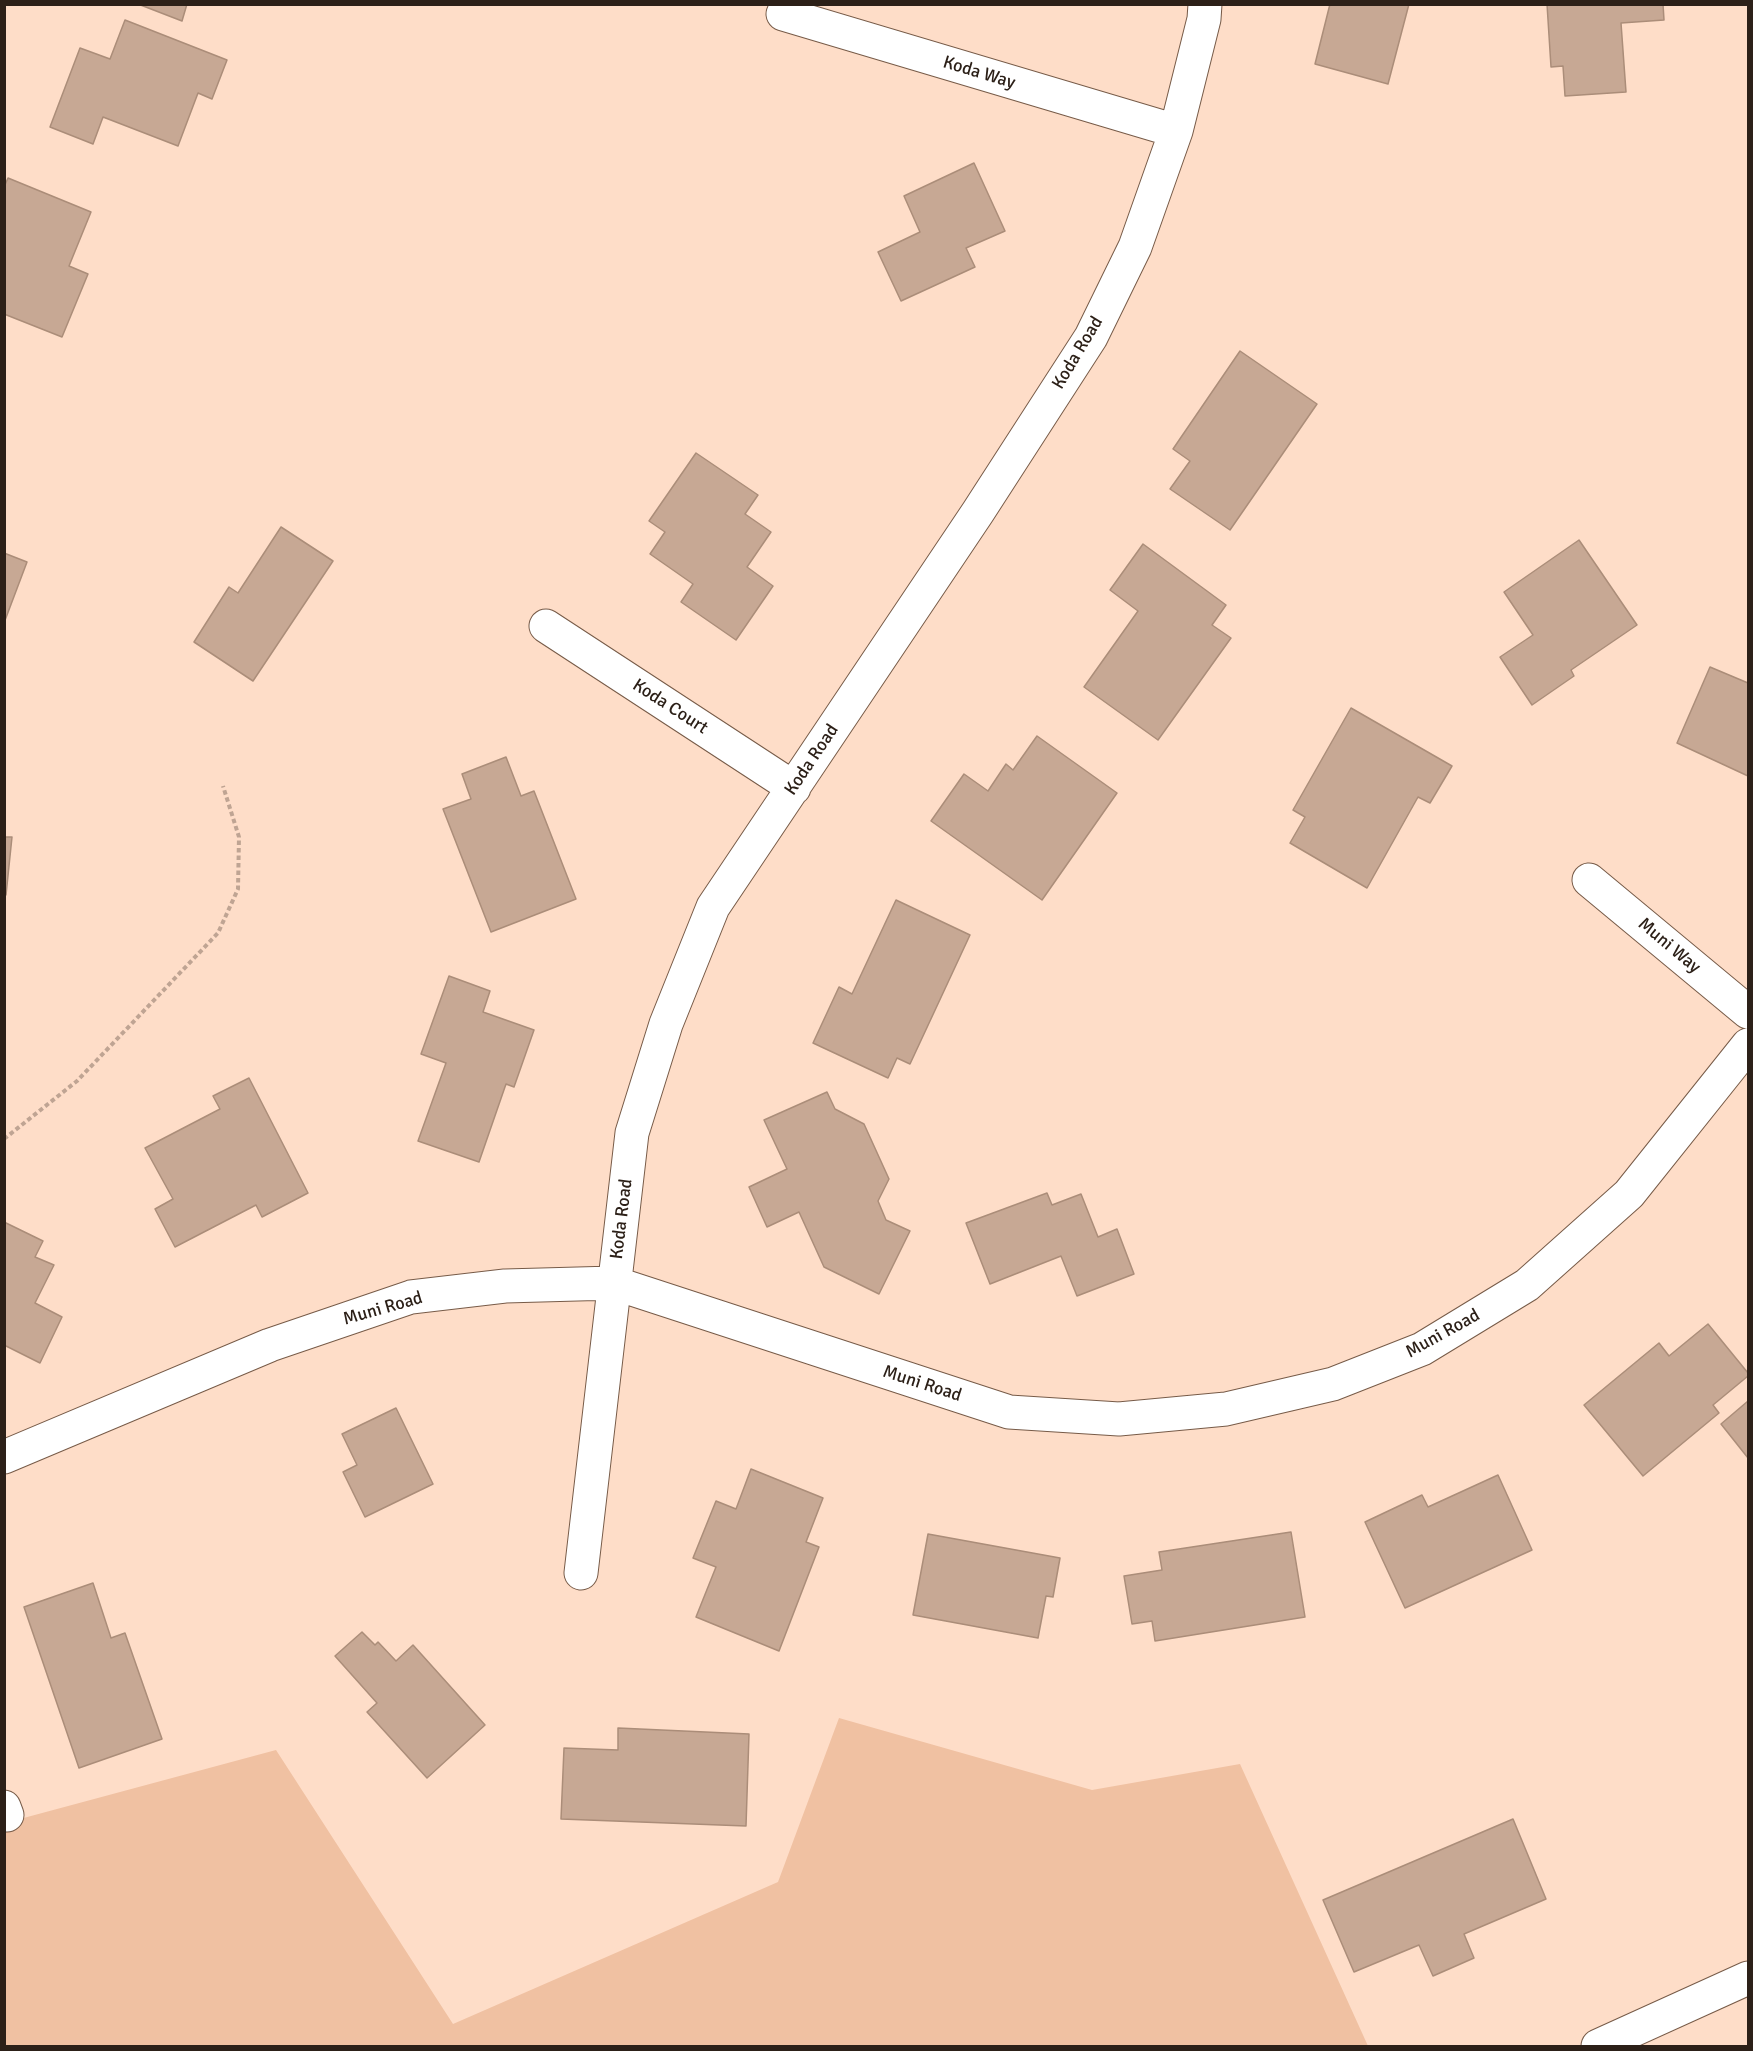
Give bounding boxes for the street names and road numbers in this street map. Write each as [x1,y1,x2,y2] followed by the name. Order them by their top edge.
[940,52,1018,94] street label: Koda Way
[1048,313,1108,393] street label: Koda Road
[628,675,712,739] street label: Koda Court
[780,720,844,800] street label: Koda Road
[1633,914,1705,978] street label: Muni Way
[606,1178,638,1260] street label: Koda Road
[341,1287,425,1331] street label: Muni Road
[1402,1305,1484,1363] street label: Muni Road
[880,1361,964,1407] street label: Muni Road

